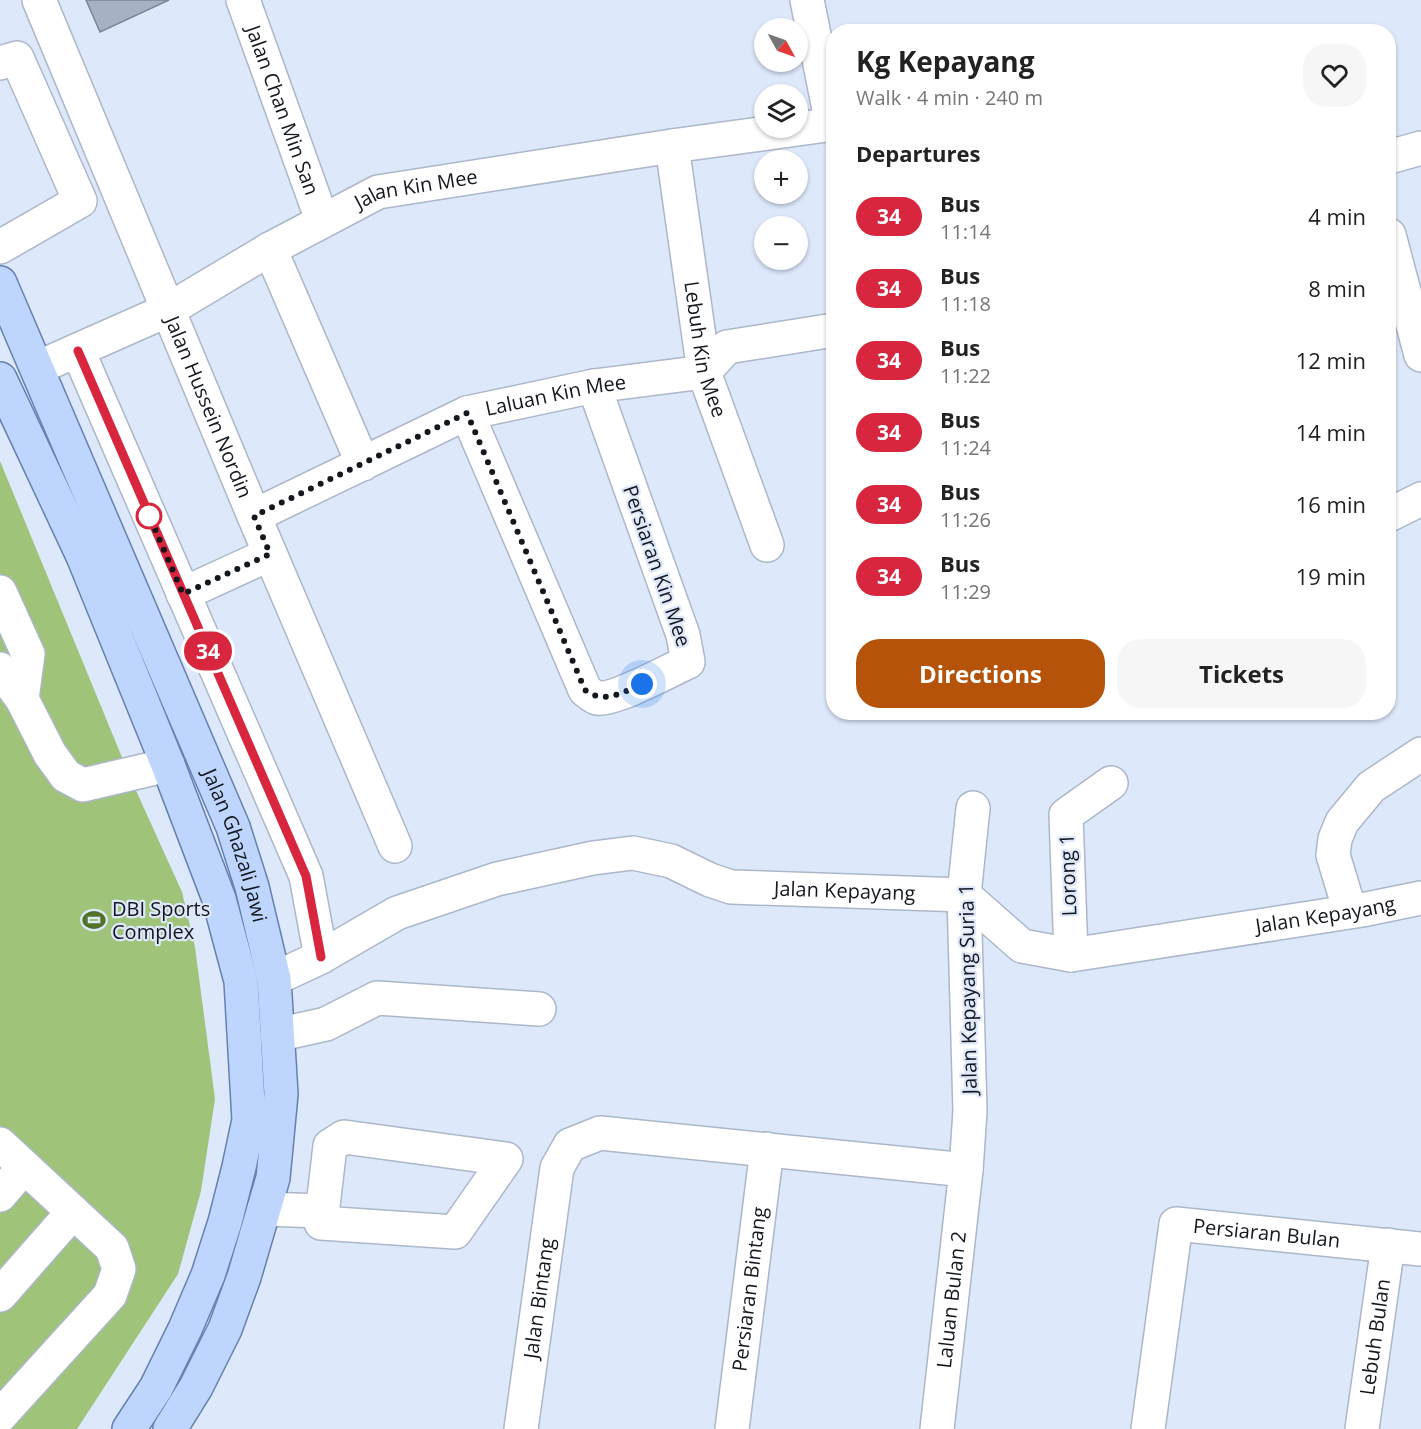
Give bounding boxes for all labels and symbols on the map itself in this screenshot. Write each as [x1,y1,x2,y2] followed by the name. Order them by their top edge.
[754,18,808,72] north arrow
[239,19,326,199] street label: Jalan Chan Min San
[348,163,479,216] street label: Jalan Kin Mee
[678,279,733,421] street label: Lebuh Kin Mee
[158,310,259,502] street label: Jalan Hussein Nordin
[483,368,627,422] street label: Laluan Kin Mee
[617,482,698,650] street label: Persiaran Kin Mee
[136,503,162,529] unlabelled marker
[181,632,235,670] line badge: 34
[627,669,657,699] your location
[196,762,274,925] street label: Jalan Ghazali Jawi
[1053,833,1082,917] street label: Lorong 1
[772,874,916,906] street label: Jalan Kepayang
[952,883,983,1097] street label: Jalan Kepayang Suria 1
[1252,890,1398,940] street label: Jalan Kepayang
[112,895,210,945] place label: DBI Sports Complex
[81,907,107,933] sports icon: DBI Sports Complex
[725,1205,773,1373] street label: Persiaran Bintang
[1192,1212,1341,1254] street label: Persiaran Bulan
[930,1230,972,1370] street label: Laluan Bulan 2
[517,1236,560,1362] street label: Jalan Bintang
[1353,1277,1396,1397] street label: Lebuh Bulan

